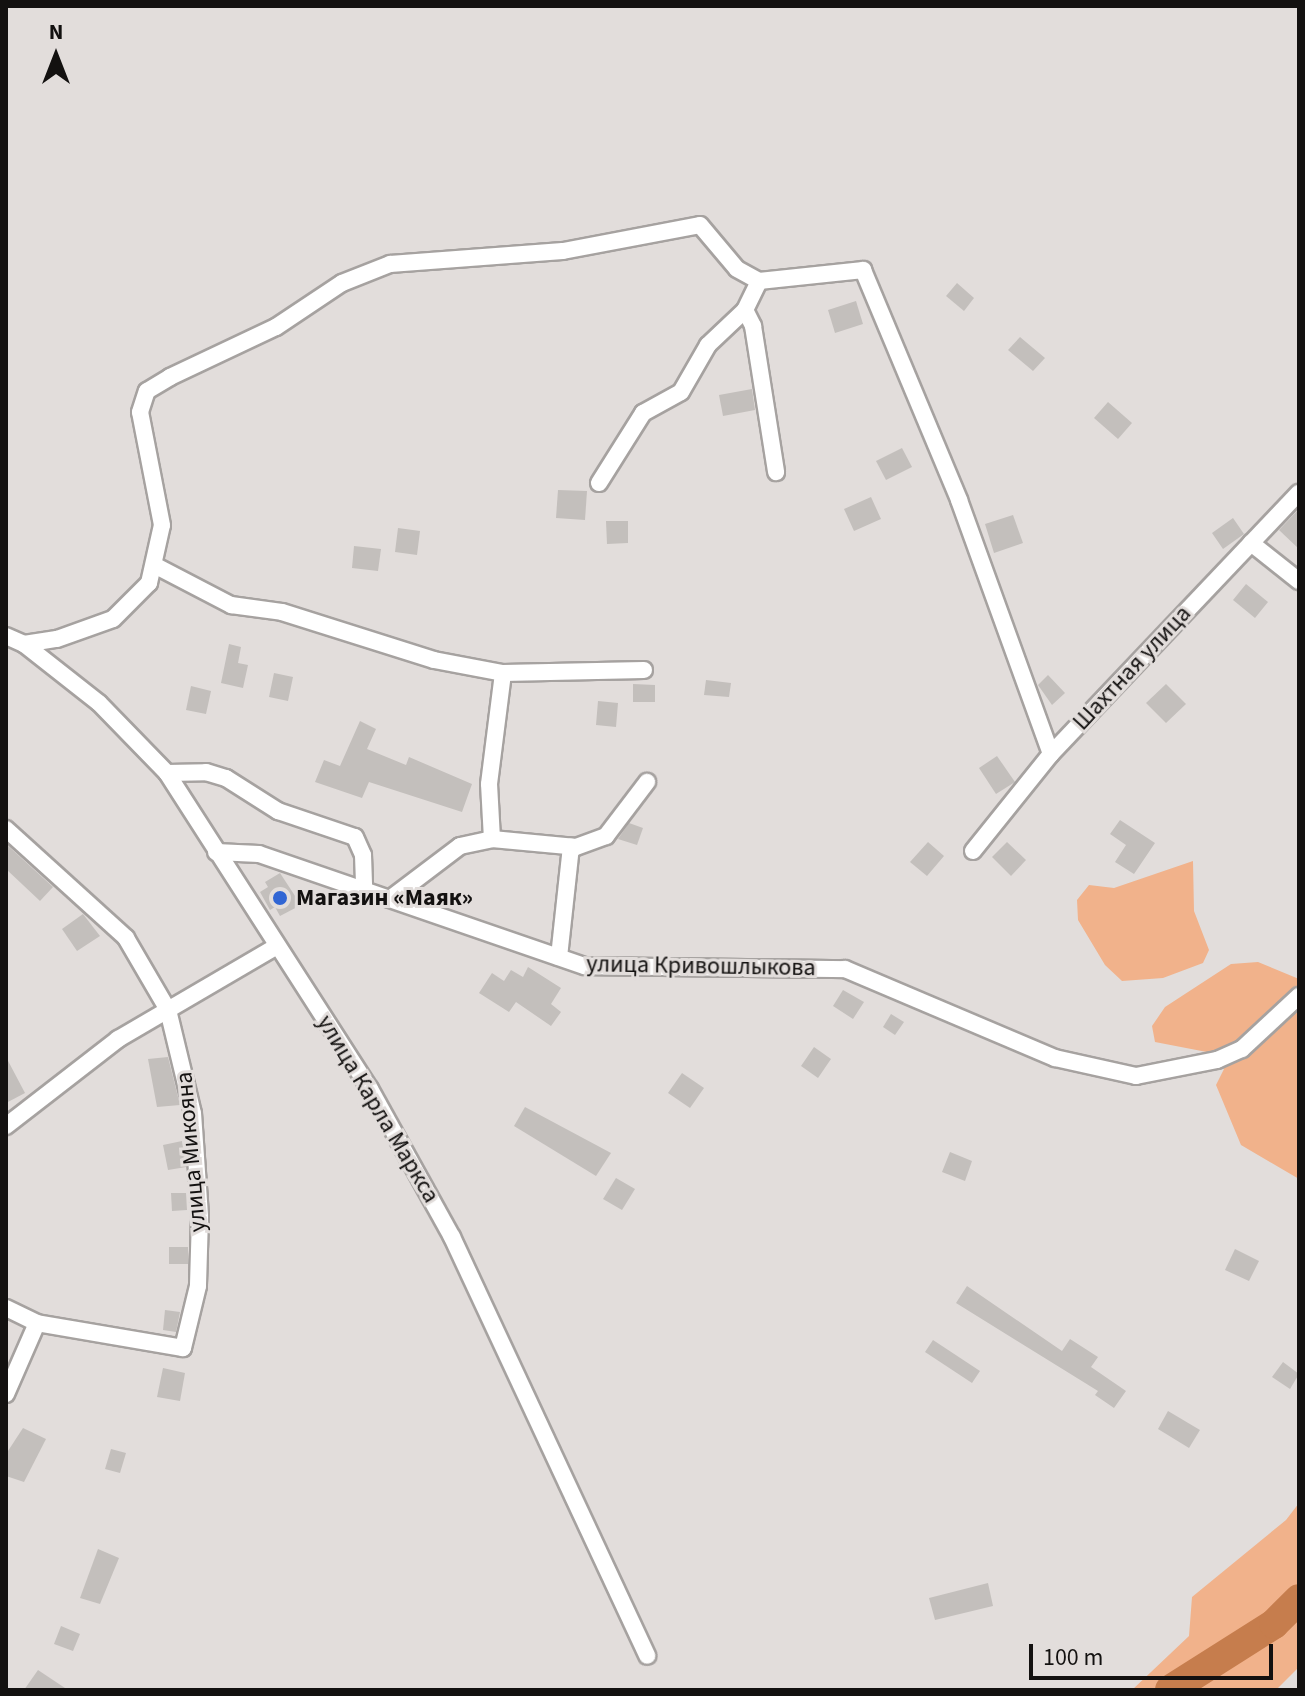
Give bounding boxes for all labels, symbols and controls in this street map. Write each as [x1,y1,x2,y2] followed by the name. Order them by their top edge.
[16,16,96,96] north arrow
[49,16,63,48] text: N
[1067,600,1197,736] street label: Шахтная улица
[296,884,473,912] place label: Магазин «Маяк»
[271,889,289,907] marker: Магазин «Маяк»
[586,950,816,982] street label: улица Кривошлыкова
[311,1010,445,1208] street label: улица Карла Маркса
[170,1071,212,1233] street label: улица Микояна
[1033,1628,1277,1678] scale bar
[1043,1640,1103,1675] text: 100 m

